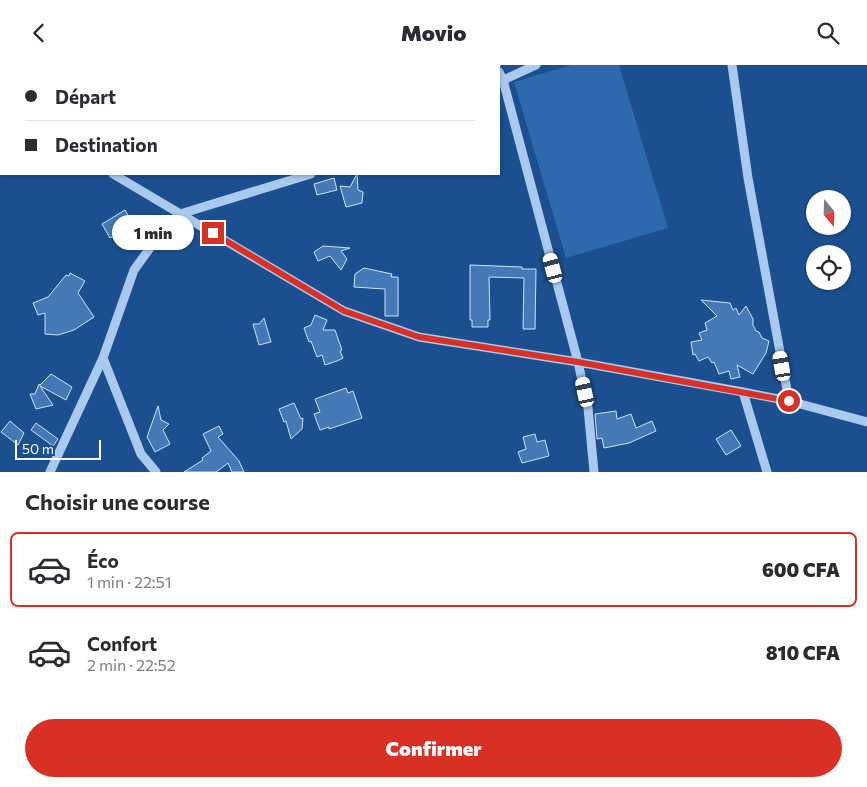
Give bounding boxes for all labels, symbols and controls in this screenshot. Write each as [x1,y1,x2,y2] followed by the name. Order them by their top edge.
[25,19,53,47] icon: back
[401,19,466,46] text: Movio
[814,19,842,47] icon: search
[55,85,116,108] text: Départ
[55,133,158,156] text: Destination
[806,190,851,235] north arrow
[806,190,851,290] map controls
[113,215,196,251] callout: 1 min
[202,222,224,244] route end
[134,223,172,242] text: 1 min
[806,245,851,290] button: locate
[541,252,564,284] car
[772,350,791,382] car
[574,376,595,408] car
[778,390,800,412] route start
[15,437,101,460] scale bar
[22,440,54,457] text: 50 m
[25,488,210,515] text: Choisir une course
[27,547,72,592] icon: car
[87,549,119,572] text: Éco
[762,558,840,581] text: 600 CFA
[87,572,172,591] text: 1 min · 22:51
[27,630,72,675] icon: car
[87,632,157,655] text: Confort
[766,641,840,664] text: 810 CFA
[87,655,176,674] text: 2 min · 22:52
[25,719,842,777] button: Confirmer

